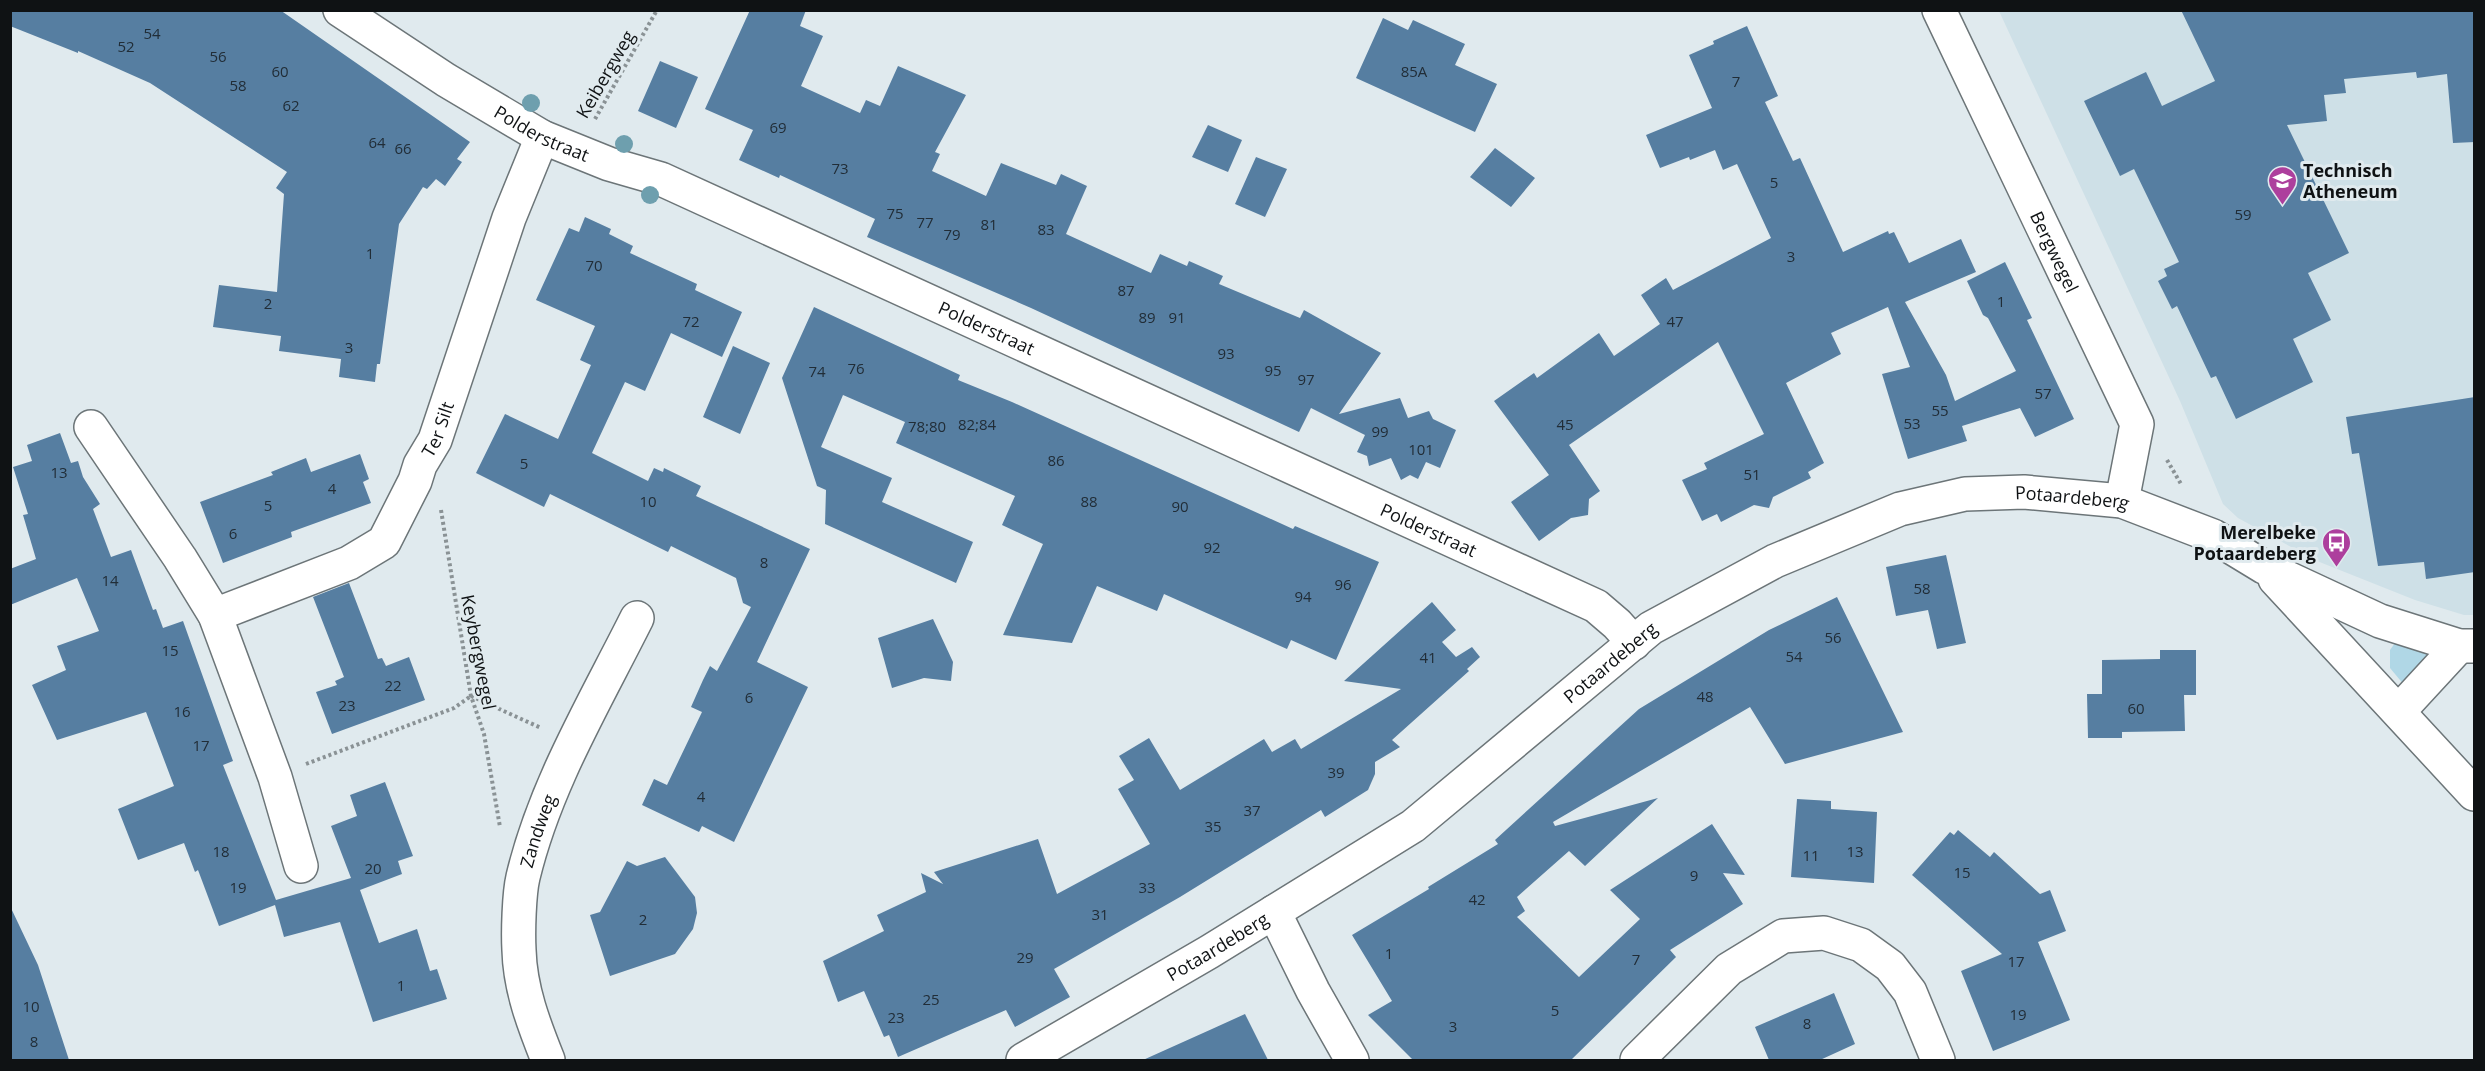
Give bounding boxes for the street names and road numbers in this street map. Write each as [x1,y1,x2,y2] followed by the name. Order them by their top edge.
[570,25,640,122] street label: Keibergweg
[490,99,593,167] street label: Polderstraat
[2025,207,2084,296] street label: Bergwegel
[935,295,1039,360] street label: Polderstraat
[416,398,459,461] street label: Ter Silt
[2015,480,2134,515] street label: Potaardeberg
[1377,497,1481,562] street label: Polderstraat
[456,592,502,712] street label: Keybergwegel
[1558,616,1662,708] street label: Potaardeberg
[514,790,561,870] street label: Zandweg
[1162,906,1273,986] street label: Potaardeberg

